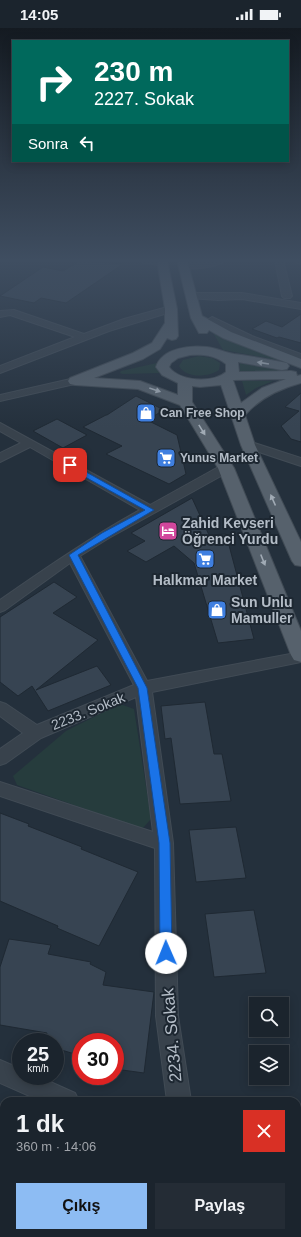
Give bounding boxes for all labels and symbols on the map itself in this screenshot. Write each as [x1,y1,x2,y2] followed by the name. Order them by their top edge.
[257,360,269,366] one-way arrow
[149,387,161,393] one-way arrow
[135,402,157,424] shop icon: Can Free Shop
[160,406,245,420] place label: Can Free Shop
[199,424,206,436] one-way arrow
[155,447,177,469] supermarket icon: Yunus Market
[53,448,87,482] pin
[180,451,258,465] place label: Yunus Market
[270,494,276,506] one-way arrow
[182,515,278,547] place label: Zahid Kevseri Öğrenci Yurdu
[157,520,179,542] hotel icon: Zahid Kevseri Öğrenci Yurdu
[194,548,216,570] supermarket icon: Halkmar Market
[260,555,266,567] one-way arrow
[153,572,257,588] place label: Halkmar Market
[231,594,293,626] place label: Sun Unlu Mamuller
[206,599,228,621] shop icon: Sun Unlu Mamuller
[49,689,128,733] street label: 2233. Sokak
[145,932,187,974] position arrow
[158,987,186,1083] street label: 2234. Sokak
[72,1033,124,1085] speed limit sign: 30

